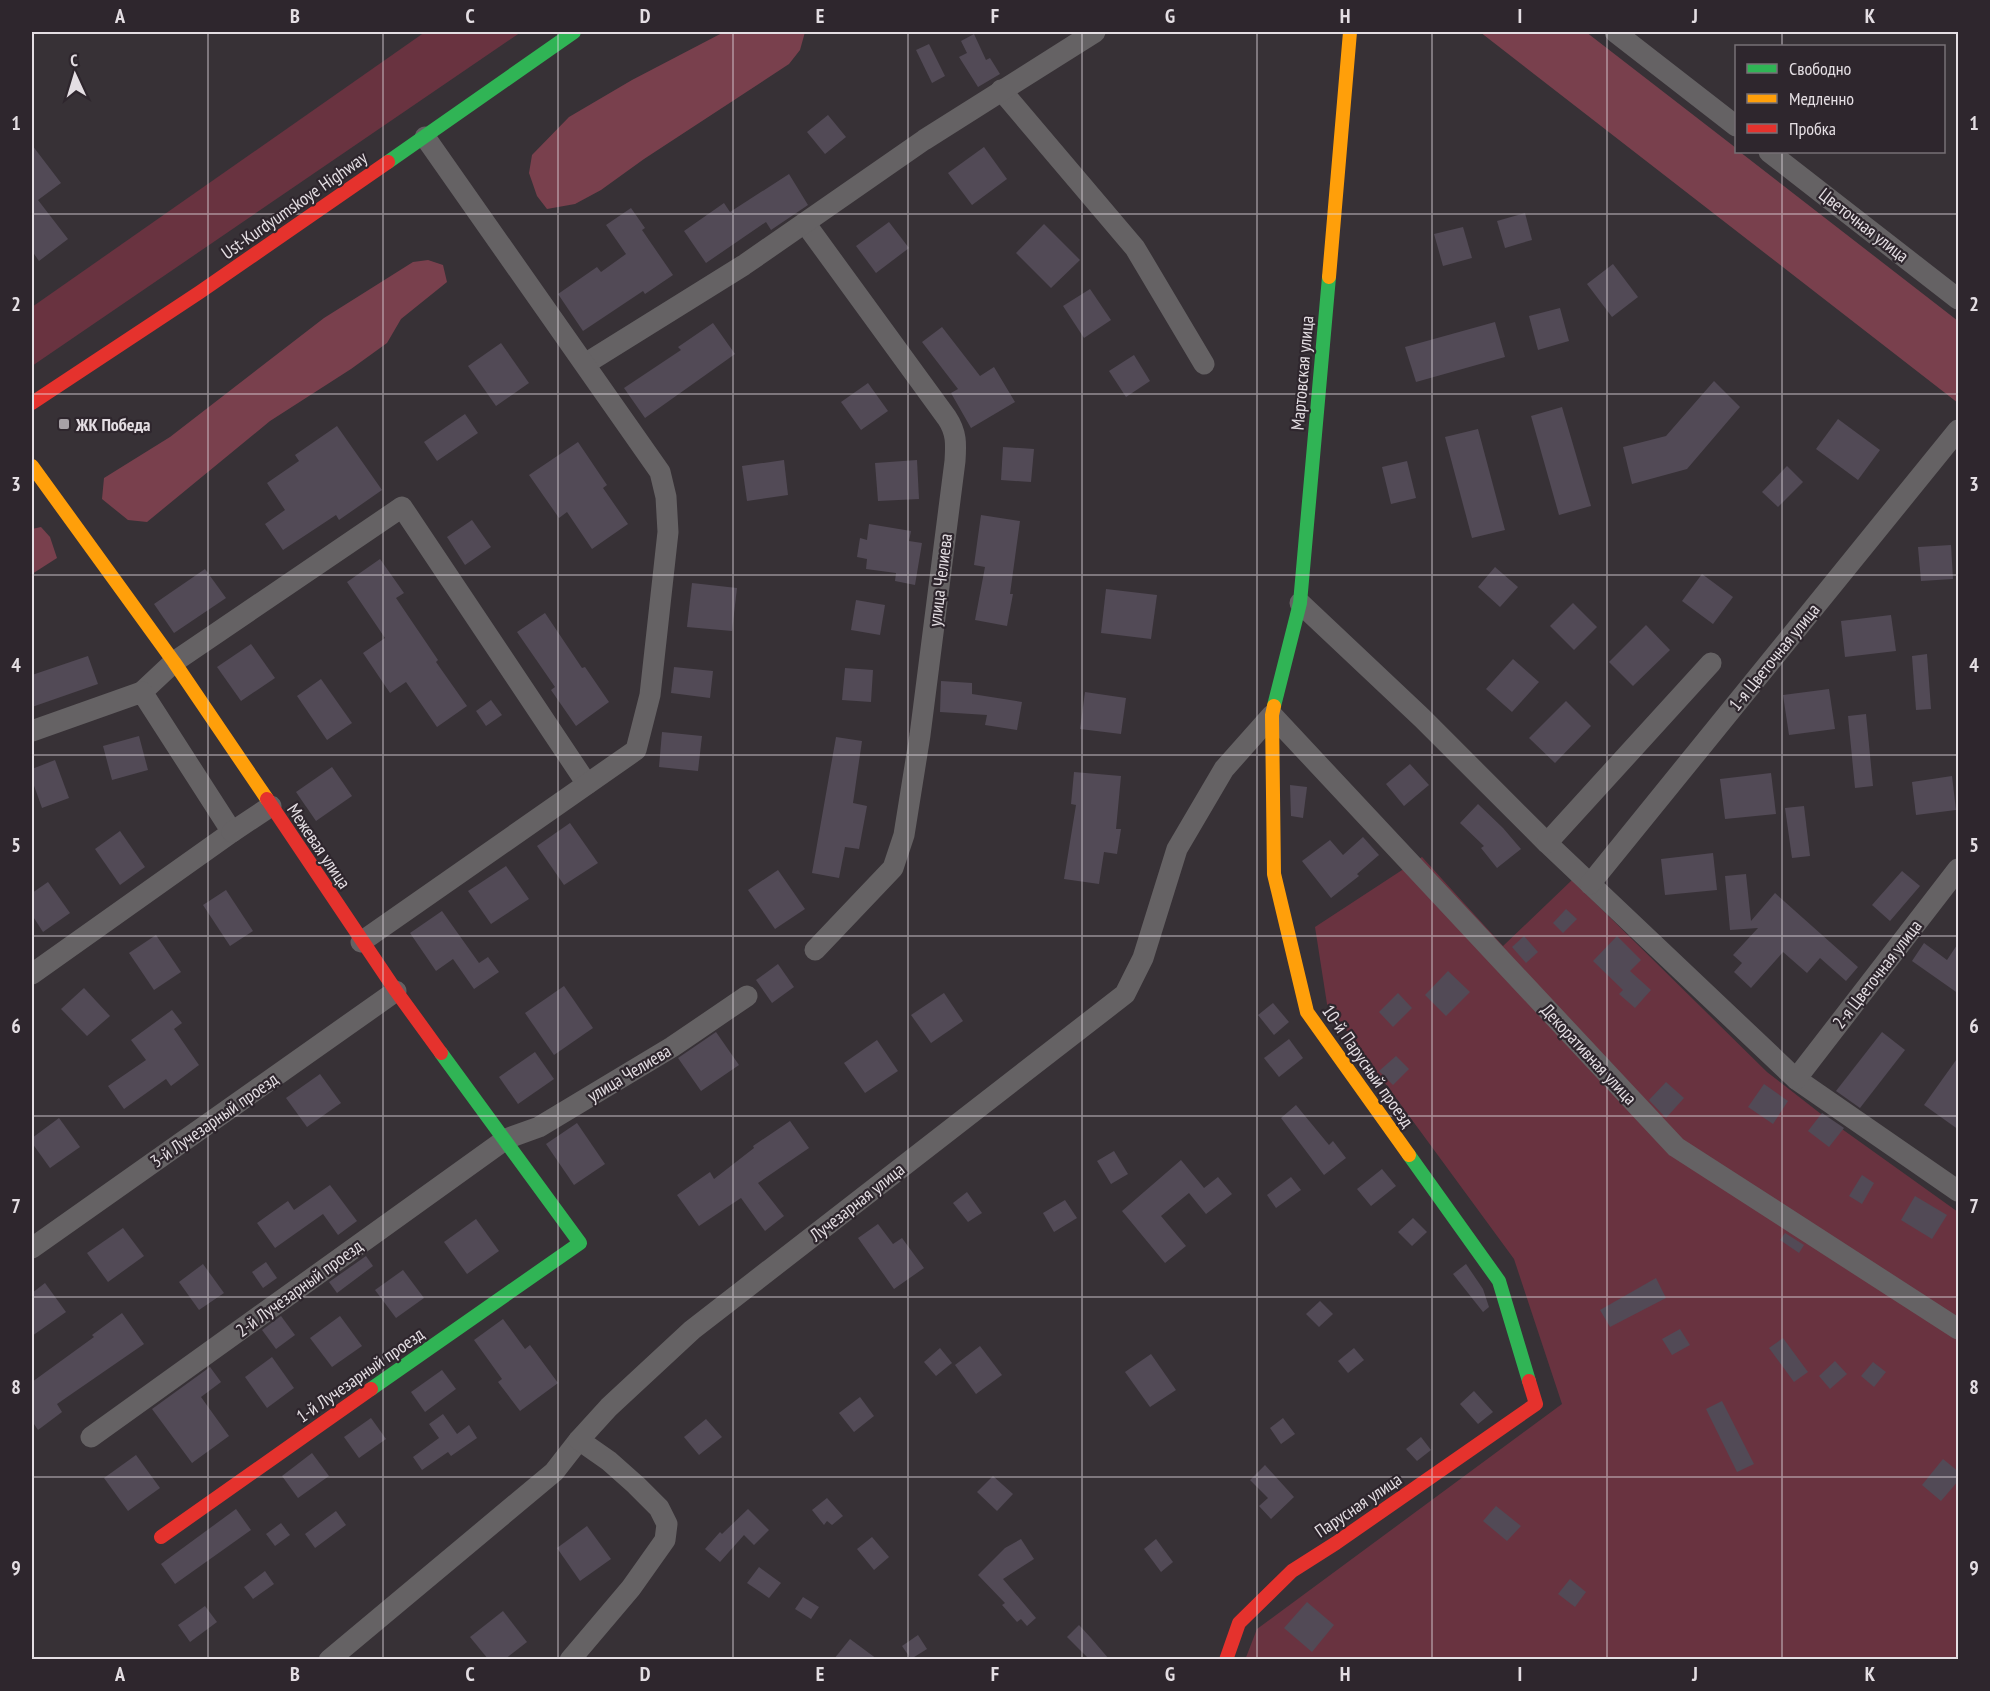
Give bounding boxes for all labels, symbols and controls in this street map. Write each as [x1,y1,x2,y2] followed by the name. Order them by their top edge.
[114,3,126,29] text: A
[290,3,300,29] text: B
[465,3,475,29] text: C
[640,3,651,29] text: D
[816,3,824,29] text: E
[991,3,999,29] text: F
[1165,3,1175,29] text: G
[1340,3,1350,29] text: H
[1518,3,1522,29] text: I
[1691,3,1698,29] text: J
[1865,3,1876,29] text: K
[45,45,105,105] north arrow
[1735,45,1945,153] legend
[70,50,79,70] text: С
[1789,57,1852,80] text: Свободно
[1789,87,1854,110] text: Медленно
[11,110,21,136] text: 1
[1969,110,1979,136] text: 1
[1789,117,1836,140] text: Пробка
[217,146,372,264] street label: Ust-Kurdyumskoye Highway
[1814,183,1914,267] street label: Цветочная улица
[11,291,21,317] text: 2
[1969,291,1979,317] text: 2
[1286,315,1318,431] street label: Мартовская улица
[75,413,150,436] place label: ЖК Победа
[57,417,71,431] marker: ЖК Победа
[11,471,21,497] text: 3
[1969,471,1979,497] text: 3
[923,532,957,628] street label: улица Челиева
[1724,599,1824,715] street label: 1-я Цветочная улица
[11,652,21,678] text: 4
[1969,652,1979,678] text: 4
[282,799,356,893] street label: Межевая улица
[11,832,21,858] text: 5
[1969,832,1979,858] text: 5
[1827,915,1927,1033] street label: 2-я Цветочная улица
[1536,999,1642,1109] street label: Декоративная улица
[1317,1000,1419,1132] street label: 10-й Парусный проезд
[11,1013,21,1039] text: 6
[1969,1013,1979,1039] text: 6
[583,1039,675,1107] street label: улица Челиева
[146,1067,283,1173] street label: 3-й Лучезарный проезд
[804,1158,909,1247] street label: Лучезарная улица
[11,1193,21,1219] text: 7
[1969,1193,1979,1219] text: 7
[231,1234,367,1342] street label: 2-й Лучезарный проезд
[292,1322,429,1428] street label: 1-й Лучезарный проезд
[11,1374,21,1400] text: 8
[1969,1374,1979,1400] text: 8
[1310,1467,1406,1543] street label: Парусная улица
[11,1555,21,1581] text: 9
[1969,1555,1979,1581] text: 9
[114,1661,126,1687] text: A
[290,1661,300,1687] text: B
[465,1661,475,1687] text: C
[640,1661,651,1687] text: D
[816,1661,824,1687] text: E
[991,1661,999,1687] text: F
[1165,1661,1175,1687] text: G
[1340,1661,1350,1687] text: H
[1518,1661,1522,1687] text: I
[1691,1661,1698,1687] text: J
[1865,1661,1876,1687] text: K

